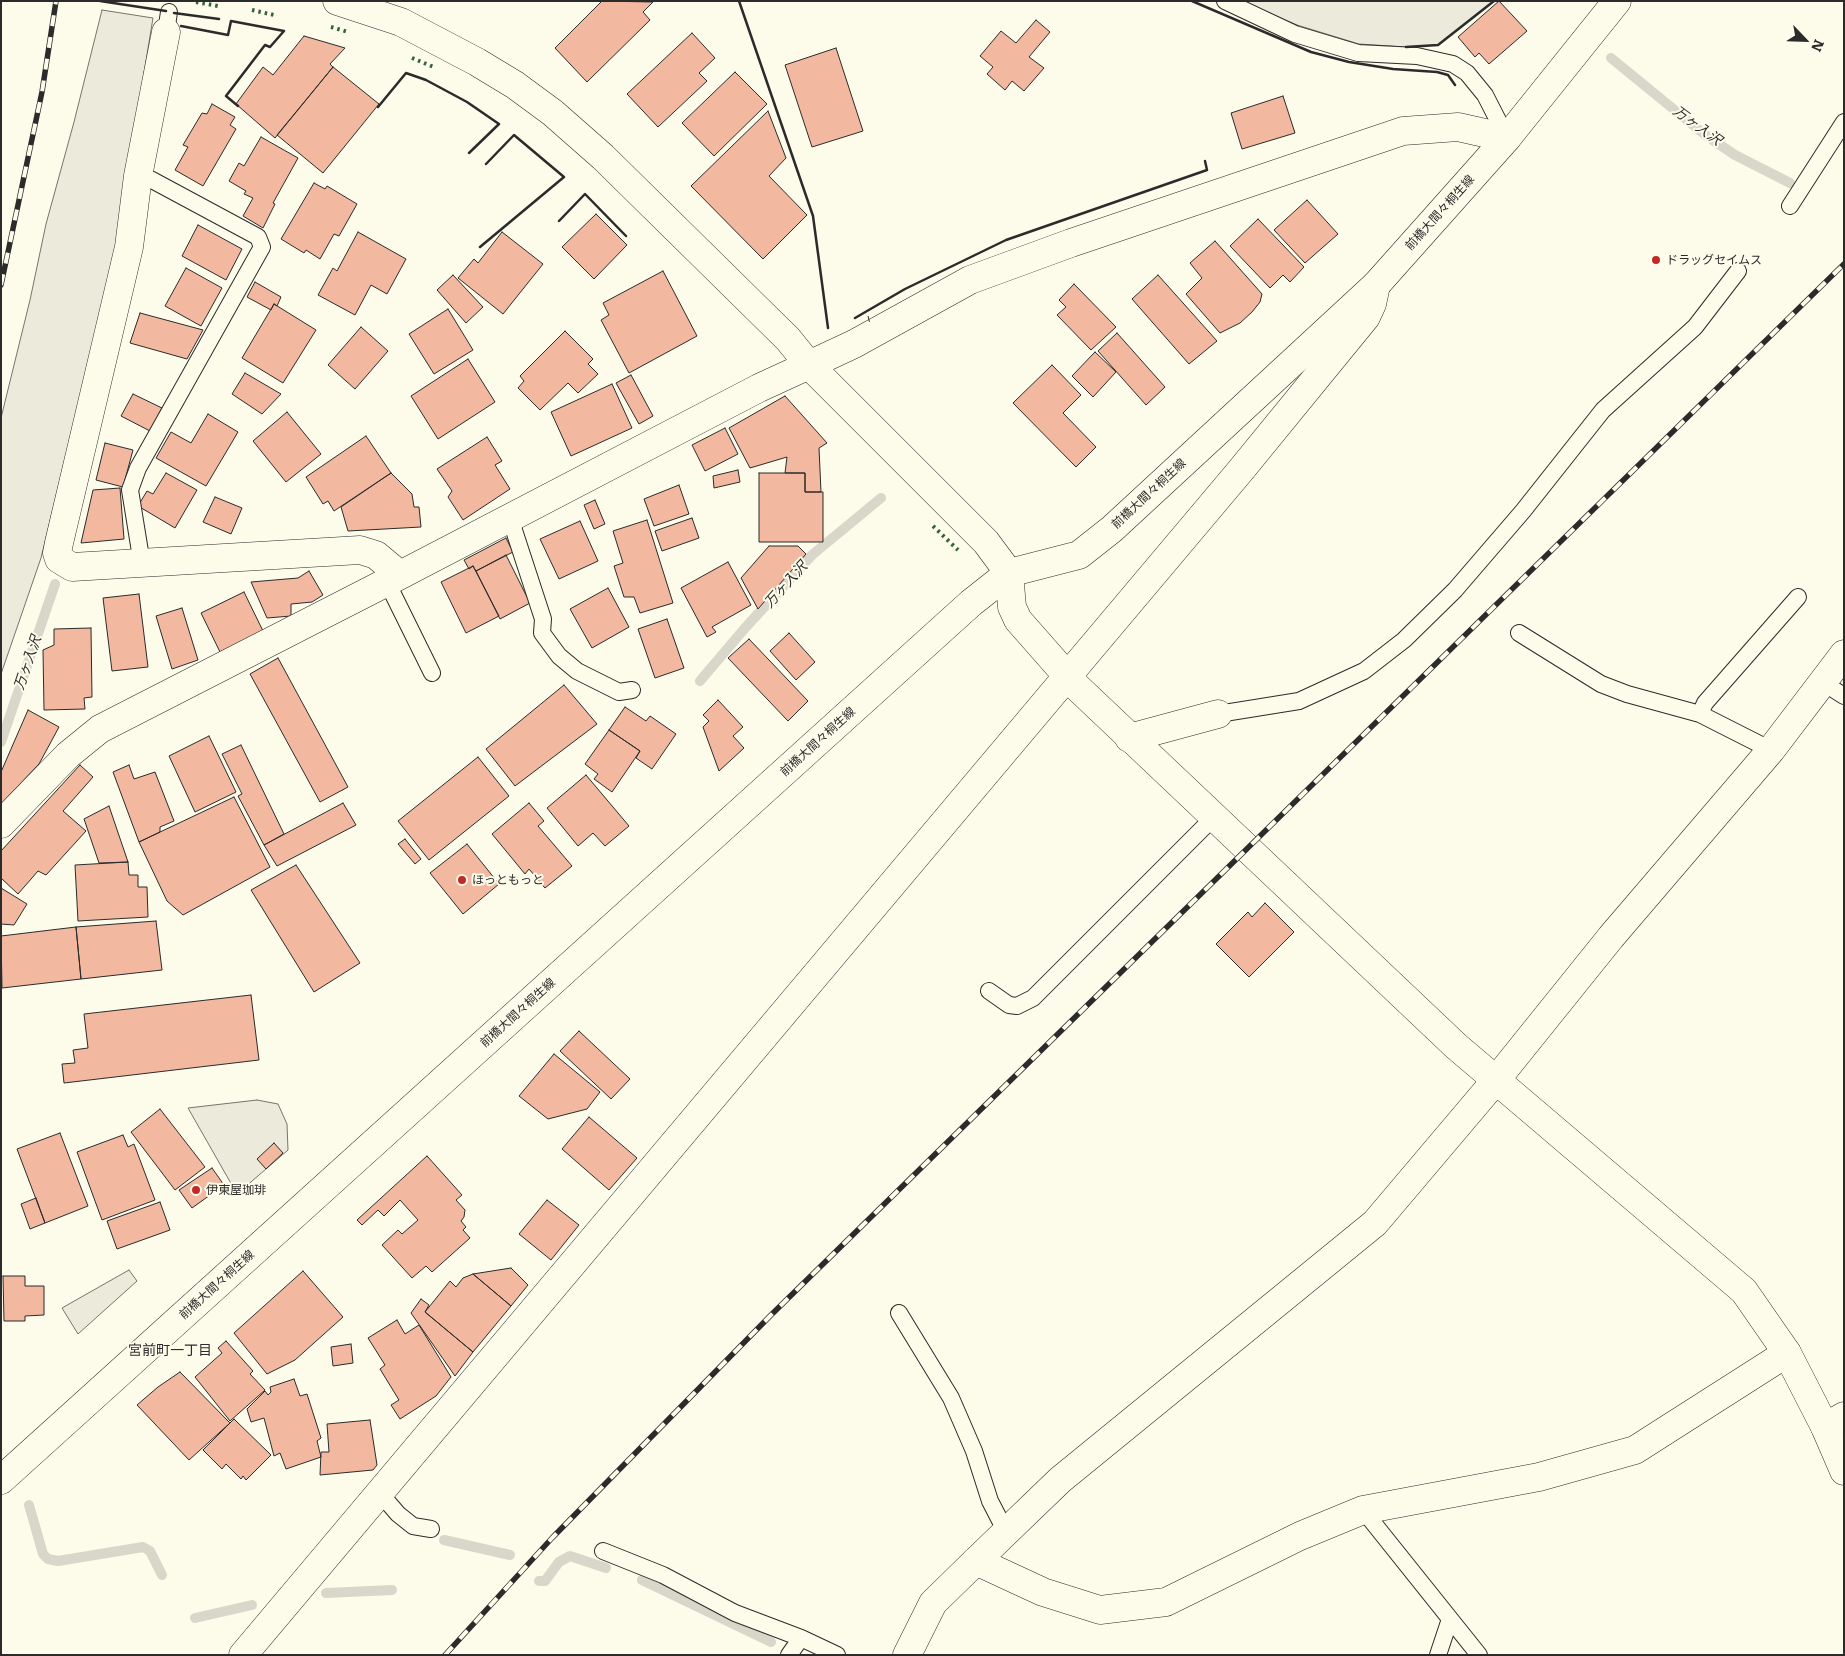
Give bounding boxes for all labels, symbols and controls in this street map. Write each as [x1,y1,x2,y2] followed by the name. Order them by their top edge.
[1780,15,1830,65] north arrow
[1807,37,1830,56] text: N
[1669,103,1725,149] water label: 万ヶ入沢
[1403,173,1477,253] street label: 前橋大間々桐生線
[1666,253,1762,267] place label: ドラッグセイムス
[1650,254,1662,266] marker: ドラッグセイムス
[1109,456,1189,532] street label: 前橋大間々桐生線
[761,559,811,611] water label: 万ヶ入沢
[11,634,45,692] water label: 万ヶ入沢
[778,705,858,779] street label: 前橋大間々桐生線
[472,873,544,887] place label: ほっともっと
[456,874,468,886] marker: ほっともっと
[478,976,558,1050] street label: 前橋大間々桐生線
[206,1183,266,1197] place label: 伊東屋珈琲
[190,1184,202,1196] marker: 伊東屋珈琲
[177,1248,257,1322] street label: 前橋大間々桐生線
[128,1343,212,1359] district label: 宮前町一丁目

